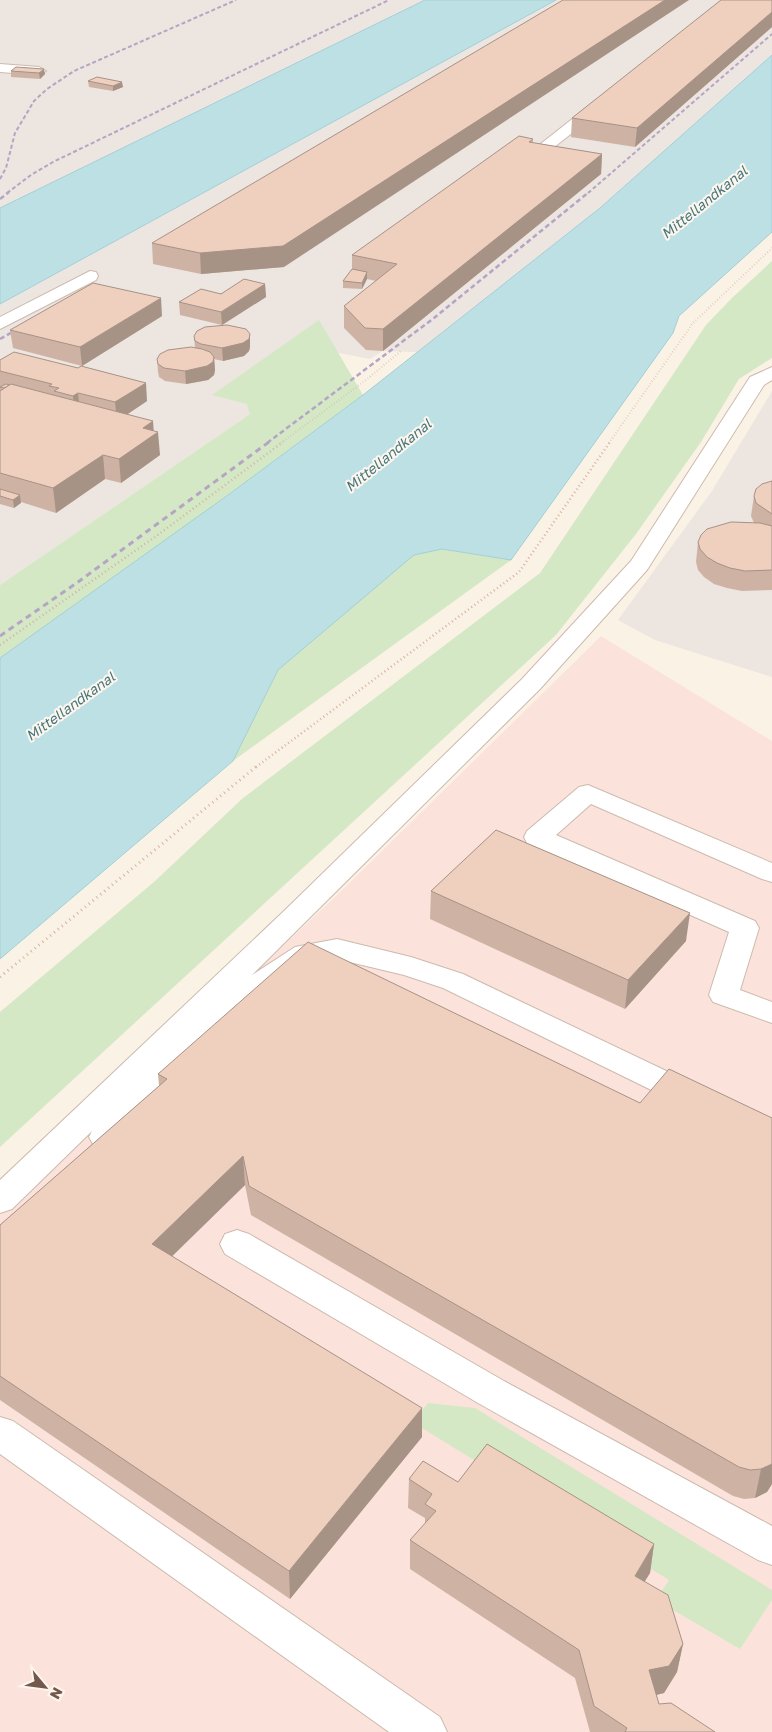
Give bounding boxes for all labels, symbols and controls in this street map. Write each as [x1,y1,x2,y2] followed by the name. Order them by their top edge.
[658,162,751,242] water label: Mittellandkanal
[342,415,435,495] water label: Mittellandkanal
[22,668,118,744] water label: Mittellandkanal
[20,1662,70,1712] north arrow
[47,1685,67,1702] text: N

